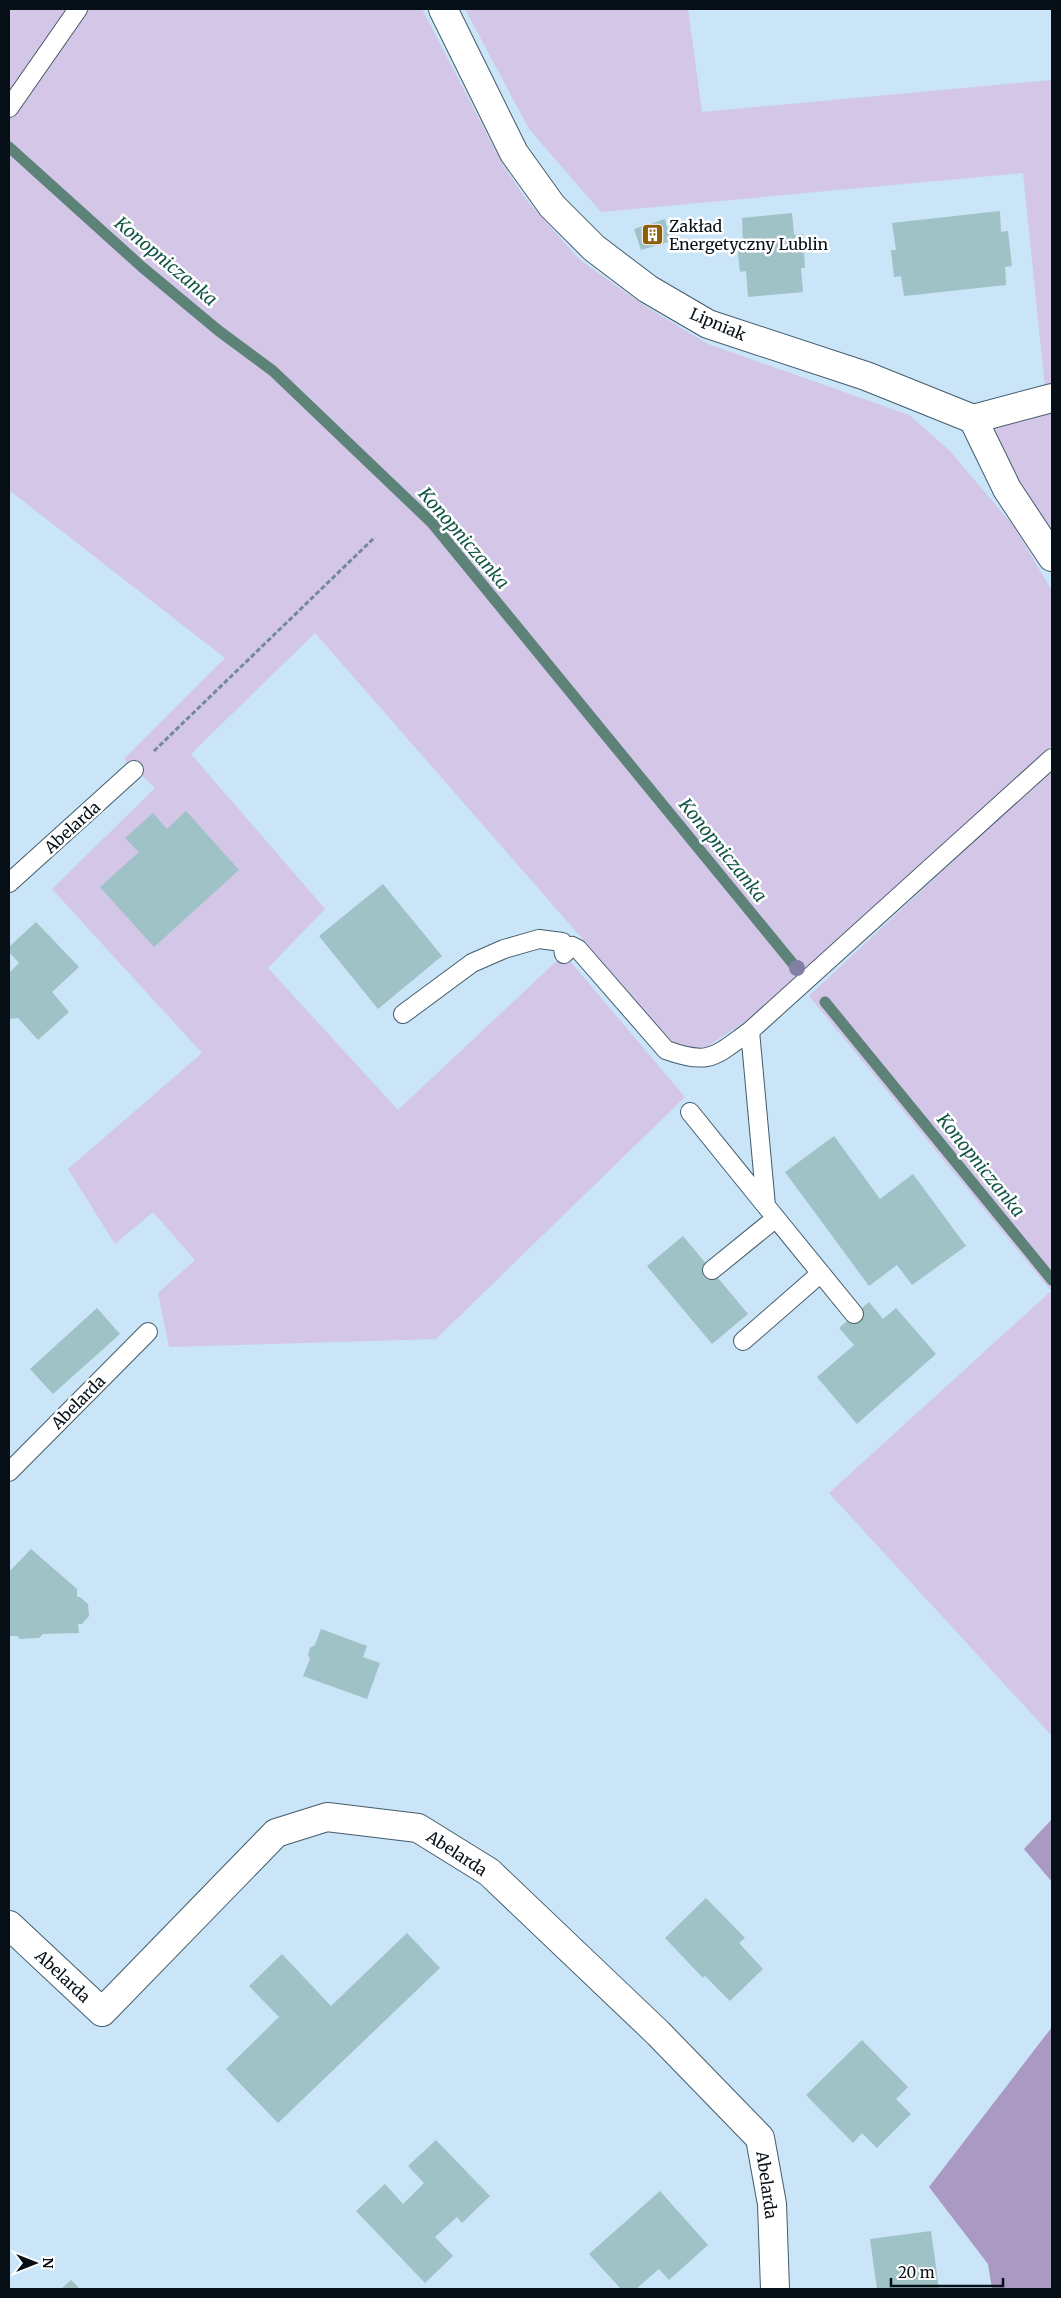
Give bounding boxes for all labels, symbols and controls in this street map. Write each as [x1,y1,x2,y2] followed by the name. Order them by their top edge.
[109,211,222,311] water label: Konopniczanka
[669,216,829,254] place label: Zakład Energetyczny Lublin
[641,223,665,247] building icon: Zakład Energetyczny Lublin
[687,303,750,345] street label: Lipniak
[413,482,514,593] water label: Konopniczanka
[673,793,772,907] water label: Konopniczanka
[39,797,104,858] street label: Abelarda
[931,1108,1030,1222] water label: Konopniczanka
[46,1371,109,1434] street label: Abelarda
[422,1826,491,1880] street label: Abelarda
[31,1945,95,2007] street label: Abelarda
[752,2149,782,2221] street label: Abelarda
[10,2238,60,2288] north arrow
[891,2256,1004,2288] scale bar
[39,2257,57,2269] text: N
[898,2263,935,2282] text: 20 m

